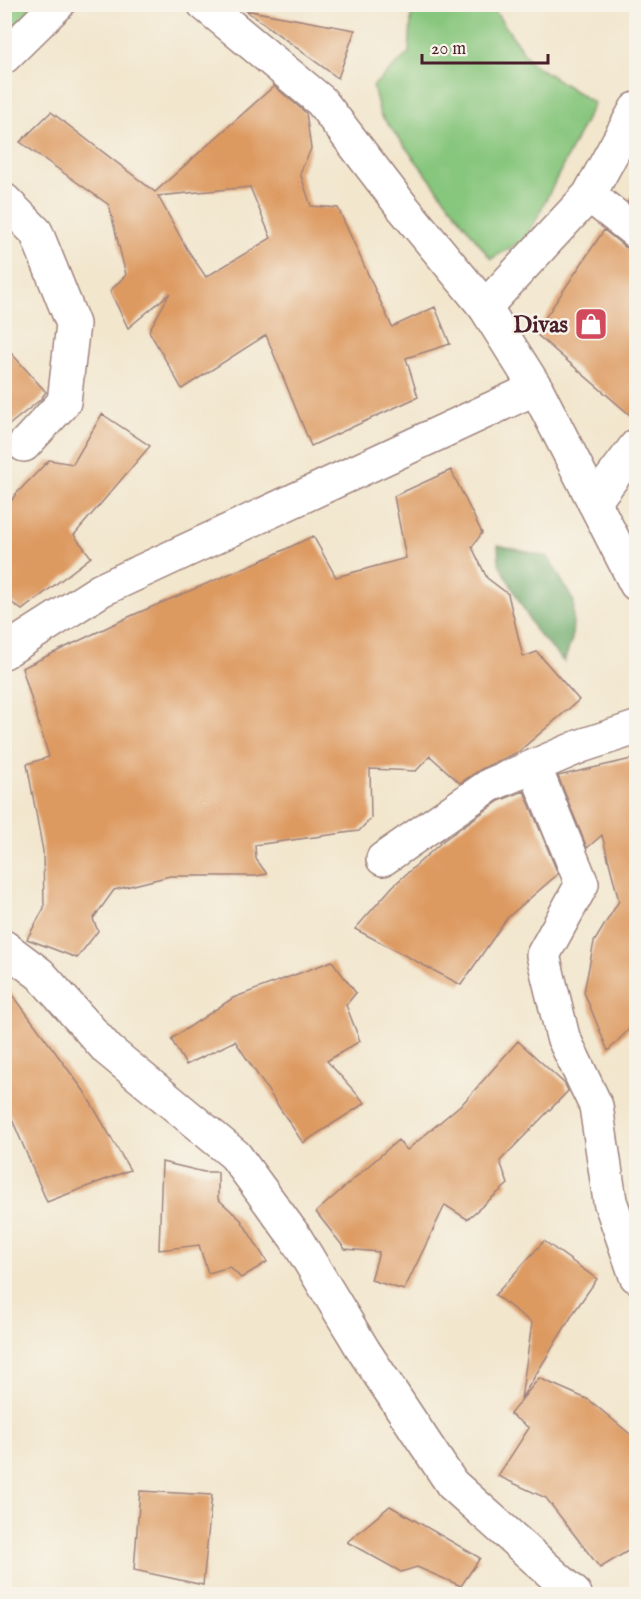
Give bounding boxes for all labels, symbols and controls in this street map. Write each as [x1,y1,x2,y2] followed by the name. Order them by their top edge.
[422,27,548,65] scale bar
[431,38,466,61] text: 20 m
[573,306,609,342] shop icon: Divas
[513,310,569,341] place label: Divas

